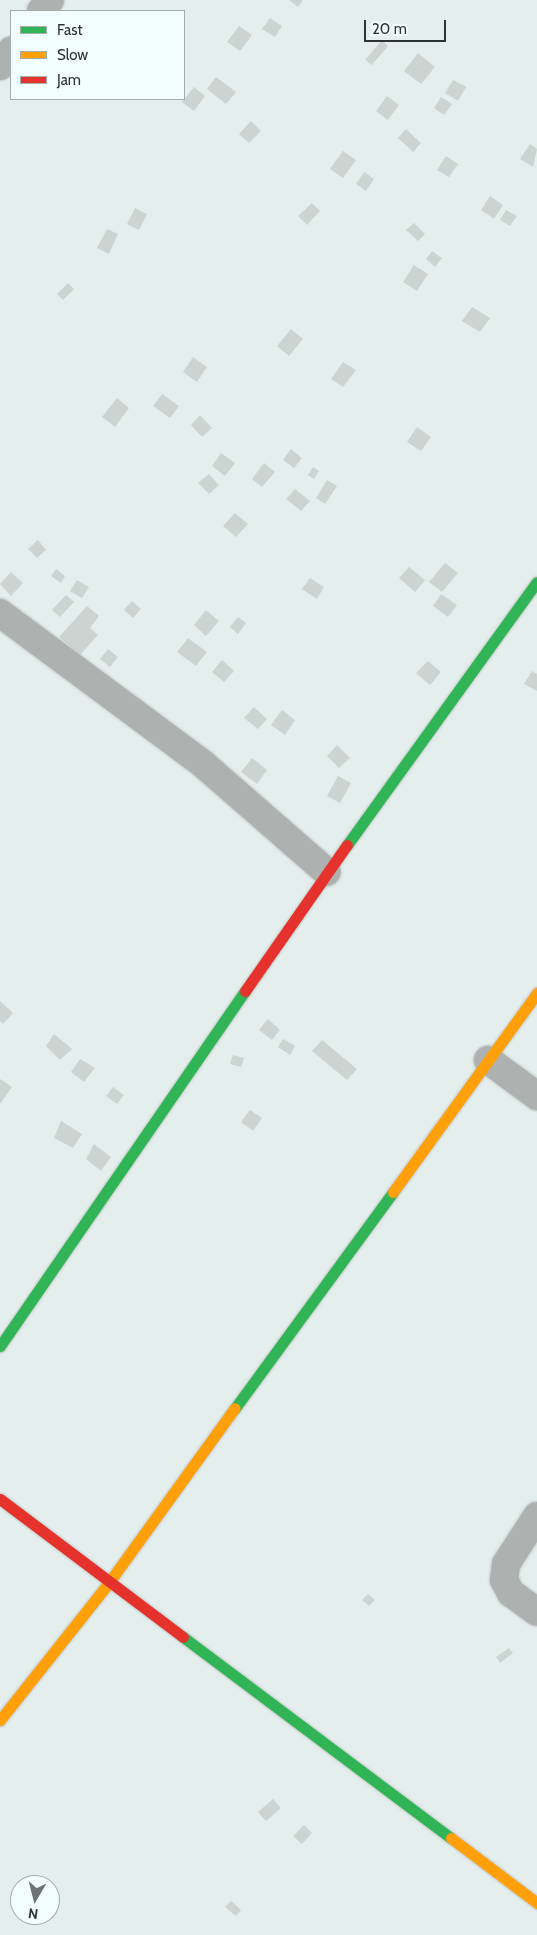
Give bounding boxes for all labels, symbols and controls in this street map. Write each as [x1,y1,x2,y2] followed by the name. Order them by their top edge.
[10,10,185,100] legend
[367,10,450,42] scale bar
[372,20,407,38] text: 20 m
[57,21,82,39] text: Fast
[57,46,88,64] text: Slow
[57,71,81,89] text: Jam
[10,1875,60,1925] north arrow
[27,1904,39,1923] text: N

